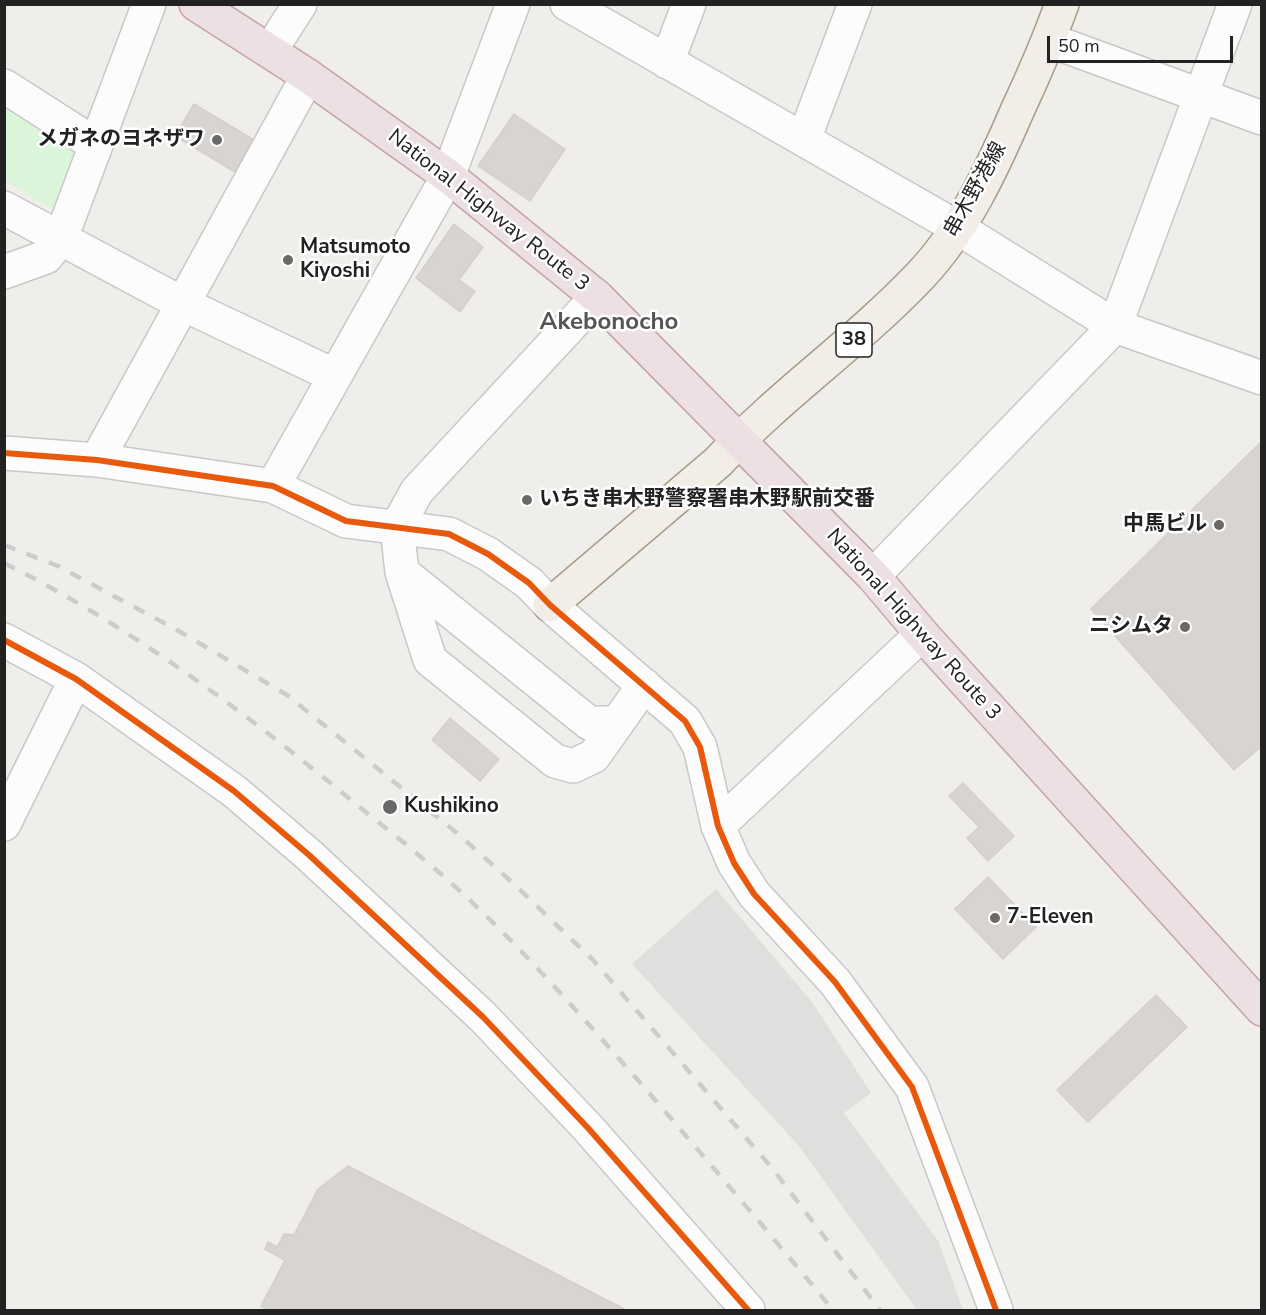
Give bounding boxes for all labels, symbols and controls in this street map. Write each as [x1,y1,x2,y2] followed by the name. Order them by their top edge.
[1050,24,1236,62] scale bar
[1058,34,1100,58] text: 50 m
[382,125,594,297] street label: National Highway Route 3
[37,127,205,153] place label: メガネのヨネザワ
[210,133,224,147] marker: メガネのヨネザワ
[940,138,1012,242] street label: 串木野港線
[300,235,411,285] place label: Matsumoto Kiyoshi
[281,253,295,267] marker: Matsumoto Kiyoshi
[540,309,678,337] district label: Akebonocho
[836,323,872,357] road number: 38
[539,487,875,513] place label: いちき串木野警察署串木野駅前交番
[520,493,534,507] marker: いちき串木野警察署串木野駅前交番
[1123,512,1207,538] place label: 中馬ビル
[1212,518,1226,532] marker: 中馬ビル
[820,524,1006,726] street label: National Highway Route 3
[1089,614,1173,640] place label: ニシムタ
[1178,620,1192,634] marker: ニシムタ
[404,794,499,820] place label: Kushikino
[381,798,399,816] marker: Kushikino
[1007,905,1094,931] place label: 7-Eleven
[988,911,1002,925] marker: 7-Eleven

